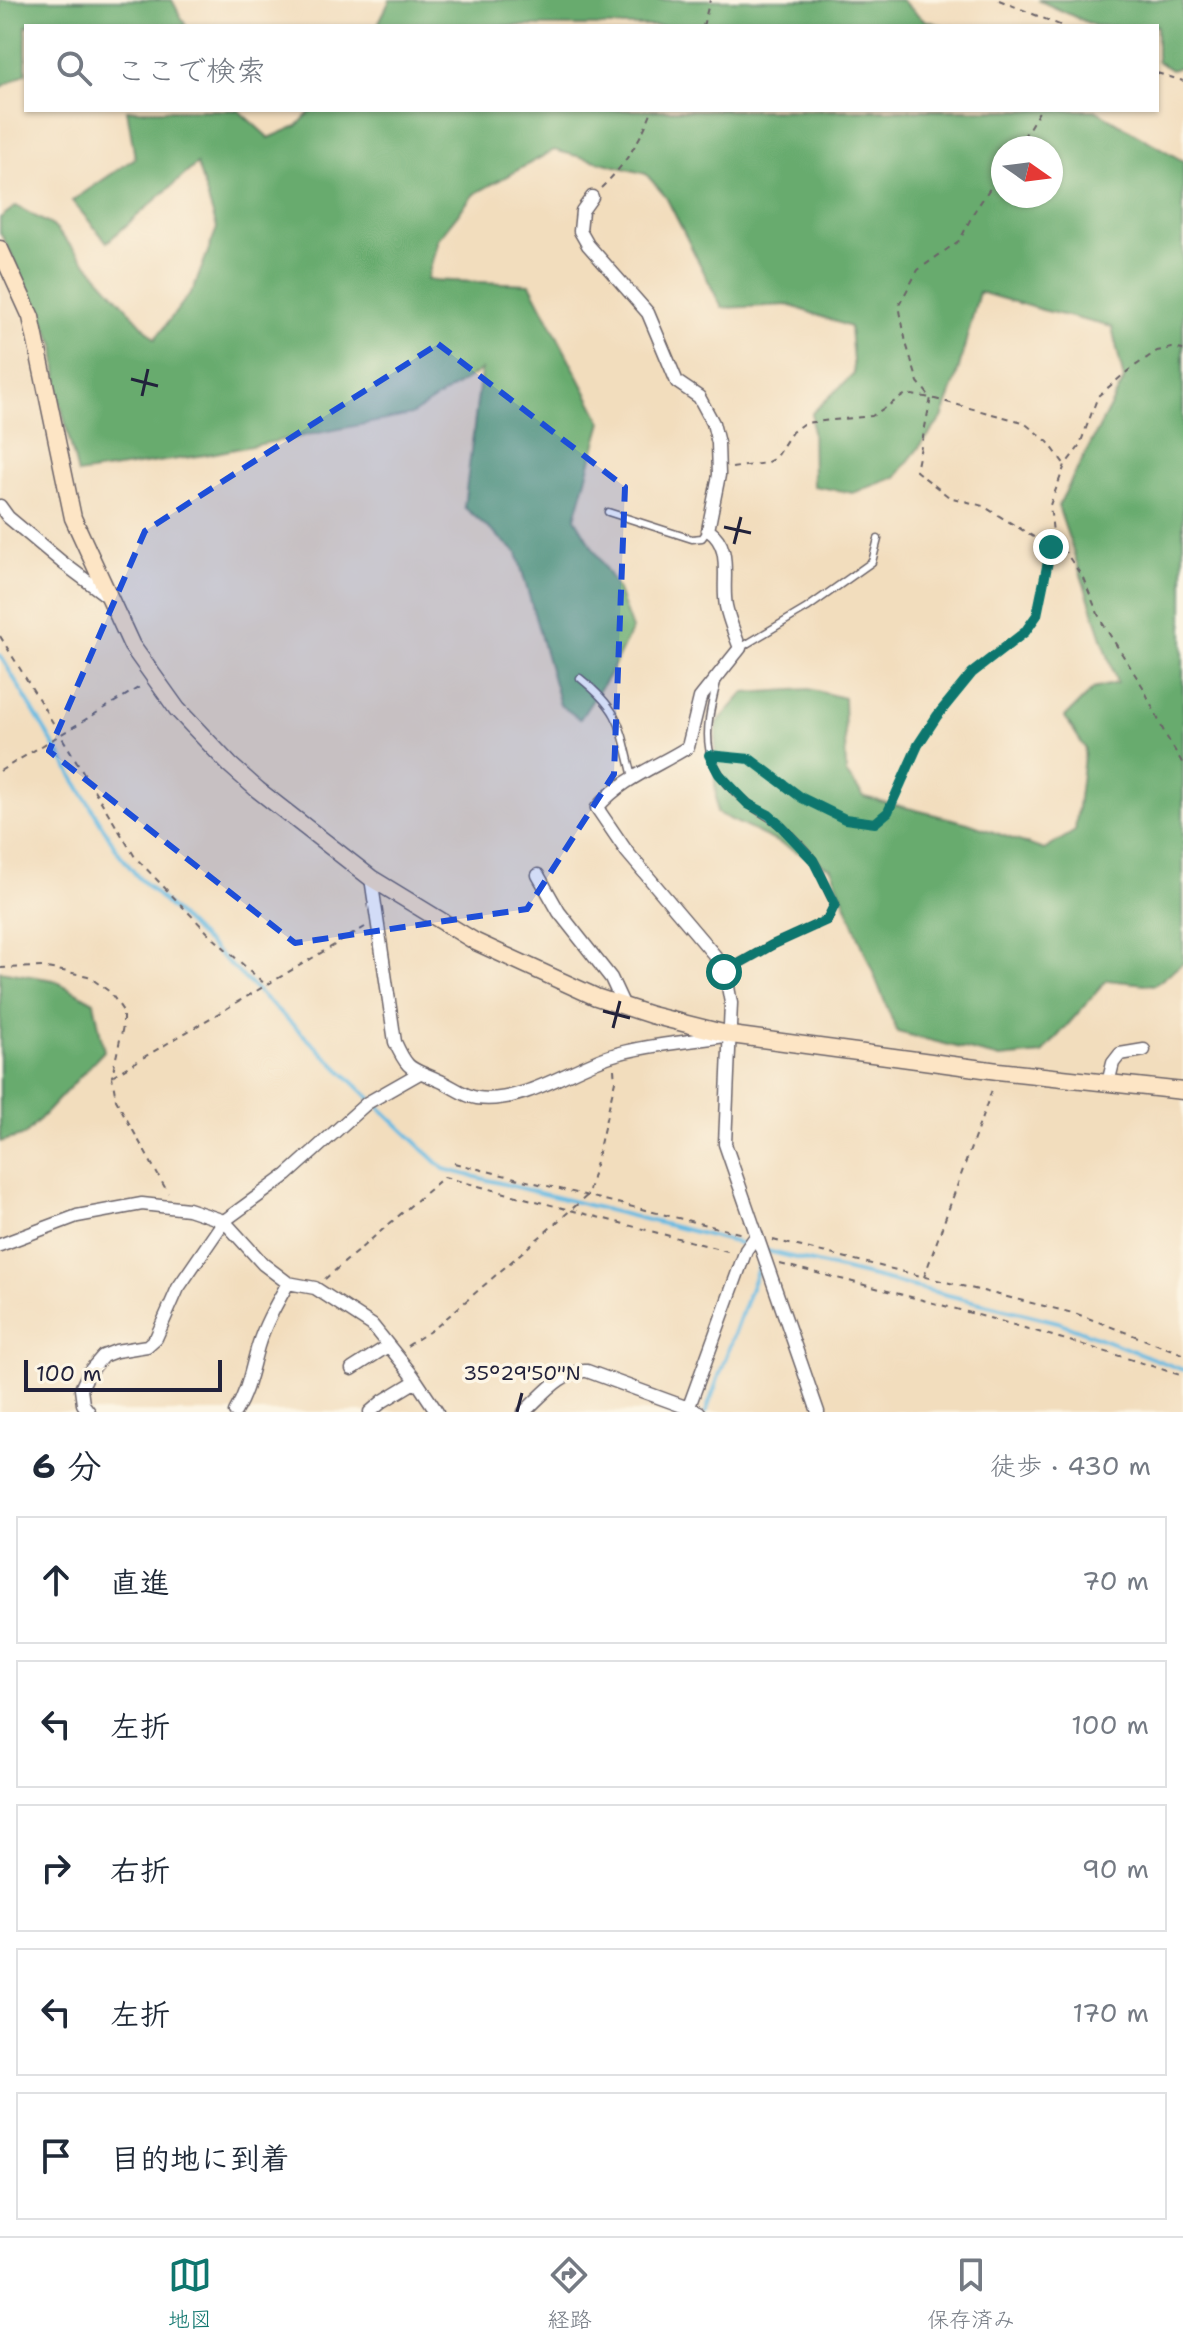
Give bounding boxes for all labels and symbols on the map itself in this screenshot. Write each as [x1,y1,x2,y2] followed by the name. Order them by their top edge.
[991,136,1063,208] north arrow
[1033,529,1069,565] route end
[706,954,742,990] route start
[24,1356,222,1392] scale bar
[463,1360,581,1386] text: 35°29'50"N

